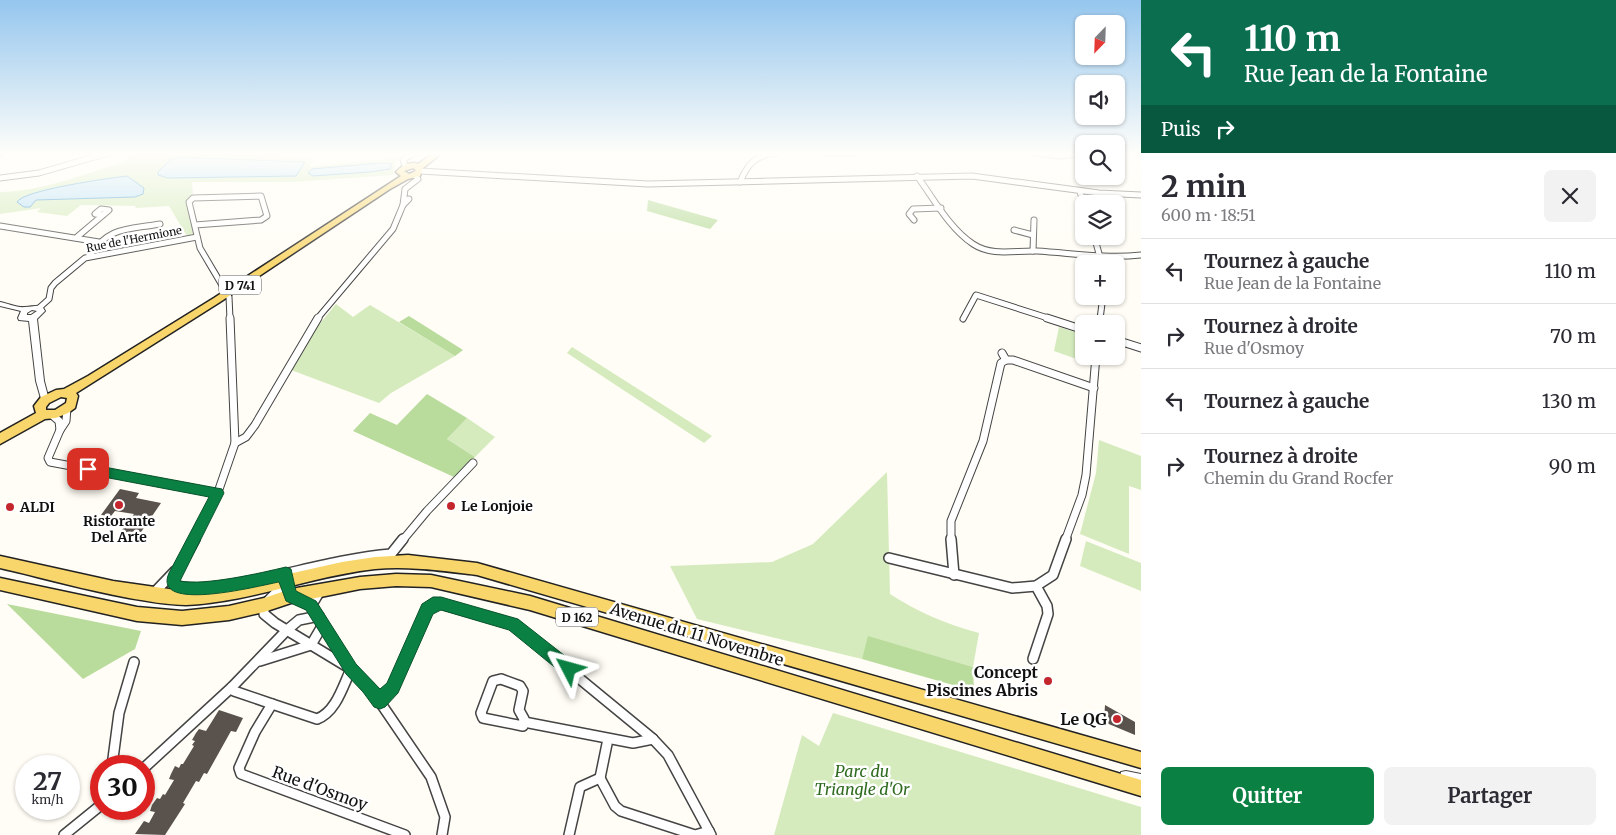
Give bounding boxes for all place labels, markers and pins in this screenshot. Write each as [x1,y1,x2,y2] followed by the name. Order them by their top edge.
[67,448,109,490] pin
[461,497,533,515] place label: Le Lonjoie
[19,498,55,516] place label: ALDI
[113,499,125,511] marker: Ristorante Del Arte
[445,500,457,512] marker: Le Lonjoie
[4,501,16,513] marker: ALDI
[83,512,156,546] place label: Ristorante Del Arte
[926,662,1039,700] place label: Concept Piscines Abris
[1042,675,1054,687] marker: Concept Piscines Abris
[1060,709,1107,729] place label: Le QG
[1111,713,1123,725] marker: Le QG

